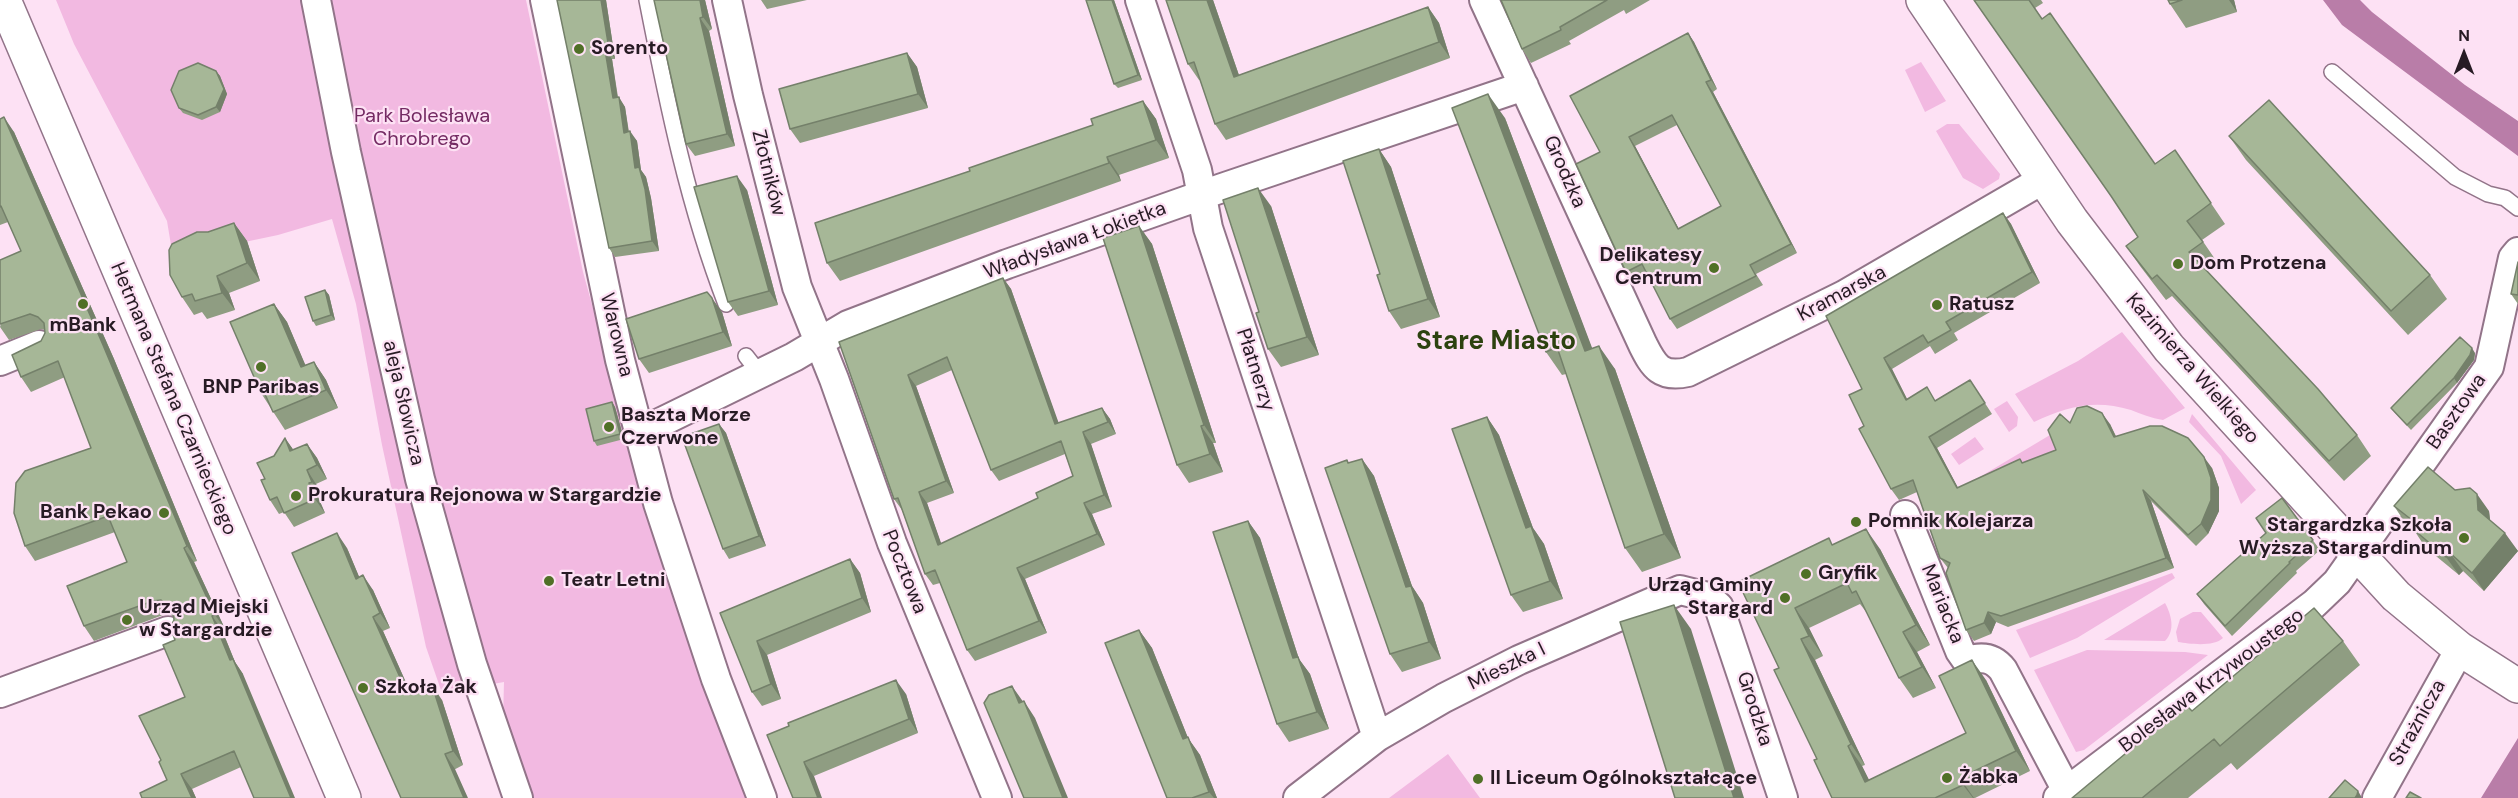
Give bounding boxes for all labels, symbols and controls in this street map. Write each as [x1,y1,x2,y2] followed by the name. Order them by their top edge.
[2434,24,2494,84] north arrow
[2458,25,2470,46] text: N
[591,37,668,61] place label: Sorento
[572,42,586,56] marker: Sorento
[354,105,490,152] park label: Park Bolesława Chrobrego
[746,128,790,218] street label: Złotników
[1537,132,1591,212] street label: Grodzka
[981,197,1169,285] street label: Władysława Łokietka
[1600,244,1702,291] place label: Delikatesy Centrum
[2190,252,2327,276] place label: Dom Protzena
[2171,257,2185,271] marker: Dom Protzena
[105,259,241,539] street label: Hetmana Stefana Czarnieckiego
[1707,261,1721,275] marker: Delikatesy Centrum
[1794,261,1890,327] street label: Kramarska
[2120,289,2264,449] street label: Kazimierza Wielkiego
[594,291,638,379] street label: Warowna
[1949,293,2014,317] place label: Ratusz
[76,297,90,311] marker: mBank
[1930,298,1944,312] marker: Ratusz
[49,314,117,338] place label: mBank
[1230,326,1280,414] street label: Płatnerzy
[1416,326,1576,358] district label: Stare Miasto
[377,338,429,468] street label: aleja Słowicza
[254,360,268,374] marker: BNP Paribas
[2422,370,2492,454] street label: Basztowa
[203,376,319,400] place label: BNP Paribas
[621,404,751,451] place label: Baszta Morze Czerwone
[602,420,616,434] marker: Baszta Morze Czerwone
[308,484,662,508] place label: Prokuratura Rejonowa w Stargardzie
[289,489,303,503] marker: Prokuratura Rejonowa w Stargardzie
[40,501,152,525] place label: Bank Pekao
[157,506,171,520] marker: Bank Pekao
[1868,510,2034,534] place label: Pomnik Kolejarza
[2239,514,2452,561] place label: Stargardzka Szkoła Wyższa Stargardinum
[1849,515,1863,529] marker: Pomnik Kolejarza
[876,527,932,617] street label: Pocztowa
[2457,531,2471,545] marker: Stargardzka Szkoła Wyższa Stargardinum
[1915,561,1969,647] street label: Mariacka
[1818,562,1878,586] place label: Gryfik
[1799,567,1813,581] marker: Gryfik
[561,569,665,593] place label: Teatr Letni
[542,574,556,588] marker: Teatr Letni
[1648,574,1773,621] place label: Urząd Gminy Stargard
[1778,591,1792,605] marker: Urząd Gminy Stargard
[139,596,273,643] place label: Urząd Miejski w Stargardzie
[2115,604,2309,758] street label: Bolesława Krzywoustego
[120,613,134,627] marker: Urząd Miejski w Stargardzie
[1464,638,1550,696] street label: Mieszka I
[1731,669,1777,749] street label: Grodzka
[375,676,477,700] place label: Szkoła Żak
[2385,676,2451,770] street label: Strażnicza
[356,681,370,695] marker: Szkoła Żak
[1959,766,2018,790] place label: Żabka
[1490,767,1757,791] place label: II Liceum Ogólnokształcące
[1940,771,1954,785] marker: Żabka
[1471,772,1485,786] marker: II Liceum Ogólnokształcące

